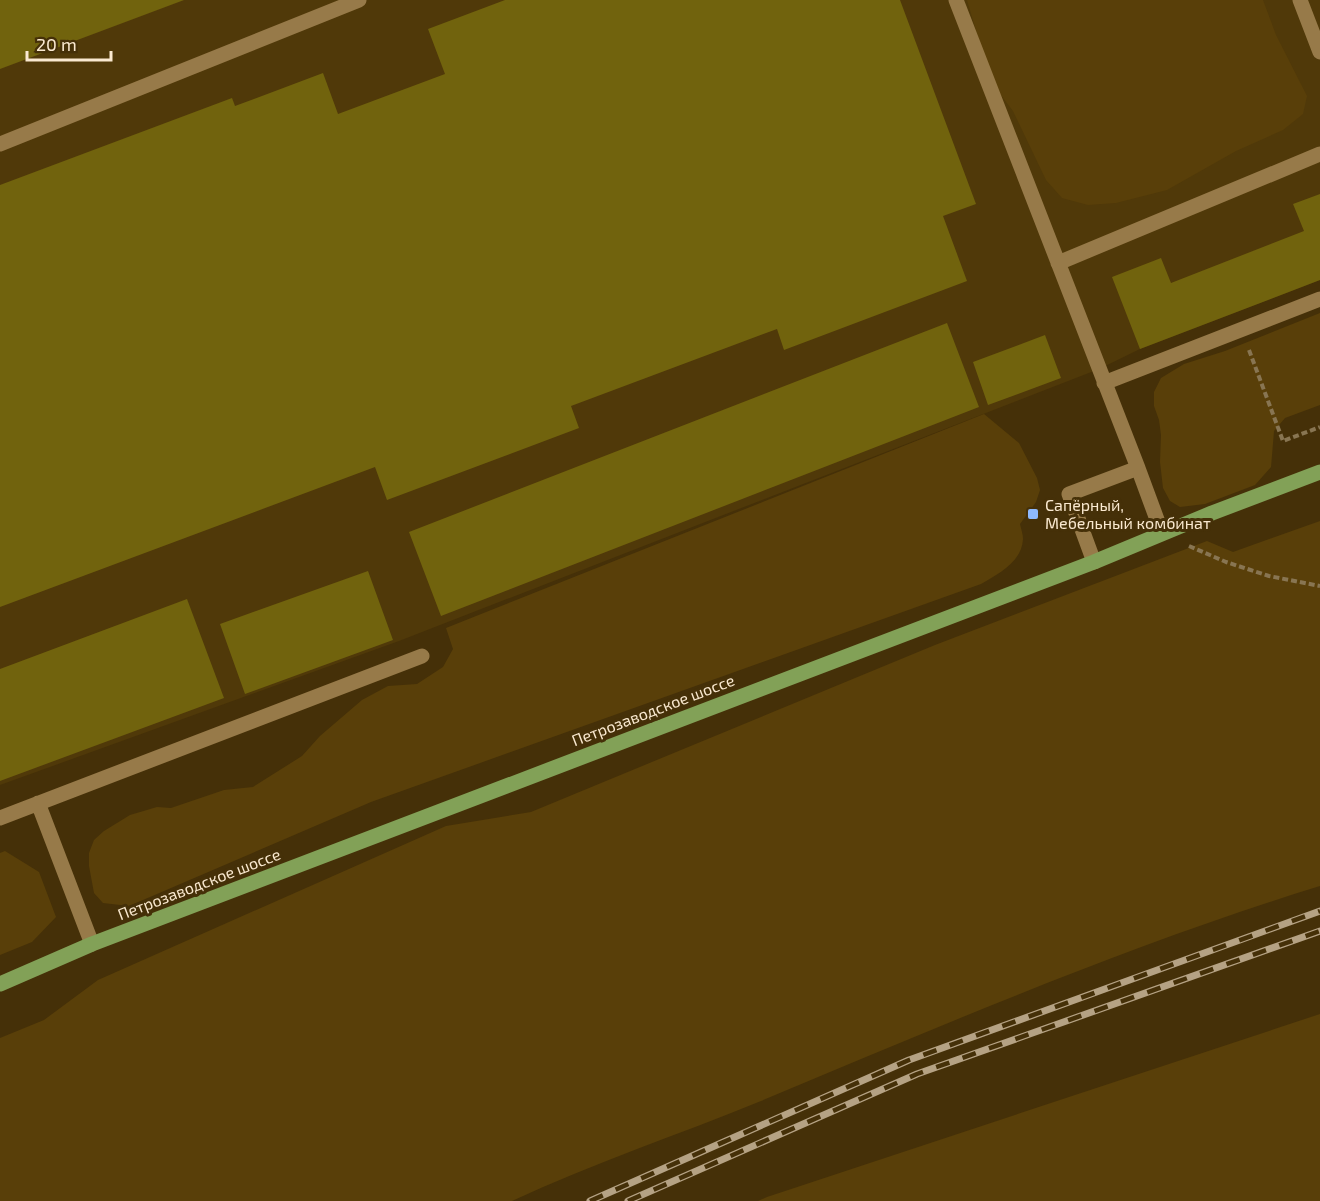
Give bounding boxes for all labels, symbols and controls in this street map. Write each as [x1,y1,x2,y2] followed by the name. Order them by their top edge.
[27,24,111,62] scale bar
[36,33,77,55] text: 20 m
[1045,495,1211,532] place label: Сапёрный, Мебельный комбинат
[1026,507,1040,521] marker: Сапёрный, Мебельный комбинат
[569,670,737,749] street label: Петрозаводское шоссе
[115,844,283,923] street label: Петрозаводское шоссе

